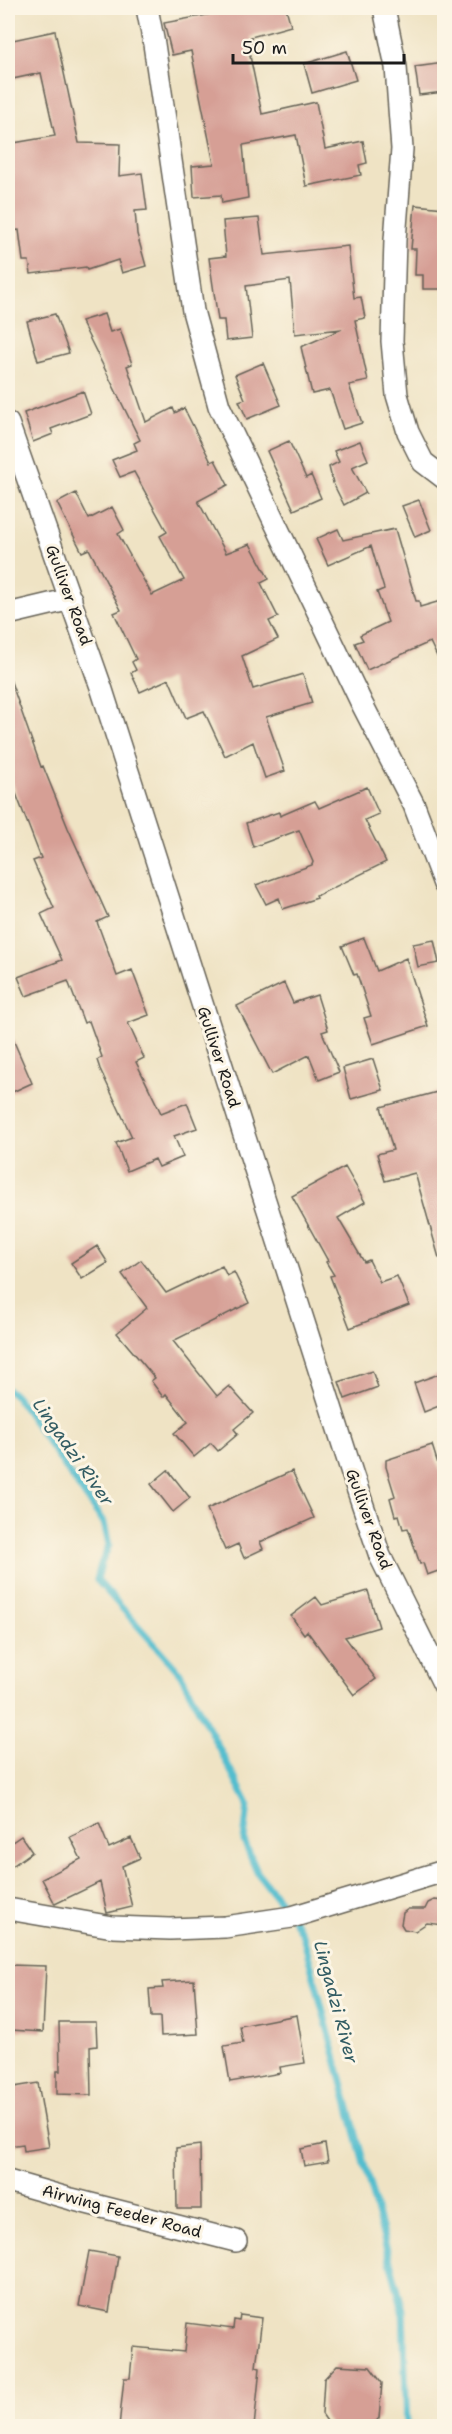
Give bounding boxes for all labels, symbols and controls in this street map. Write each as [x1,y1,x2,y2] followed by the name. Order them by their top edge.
[233,27,404,65] scale bar
[242,36,287,60] text: 50 m
[41,542,97,648] street label: Gulliver Road
[193,1004,245,1110] street label: Gulliver Road
[27,1393,119,1511] water label: Lingadzi River
[341,1466,397,1572] street label: Gulliver Road
[308,1938,364,2067] water label: Lingadzi River
[40,2180,204,2242] street label: Airwing Feeder Road

